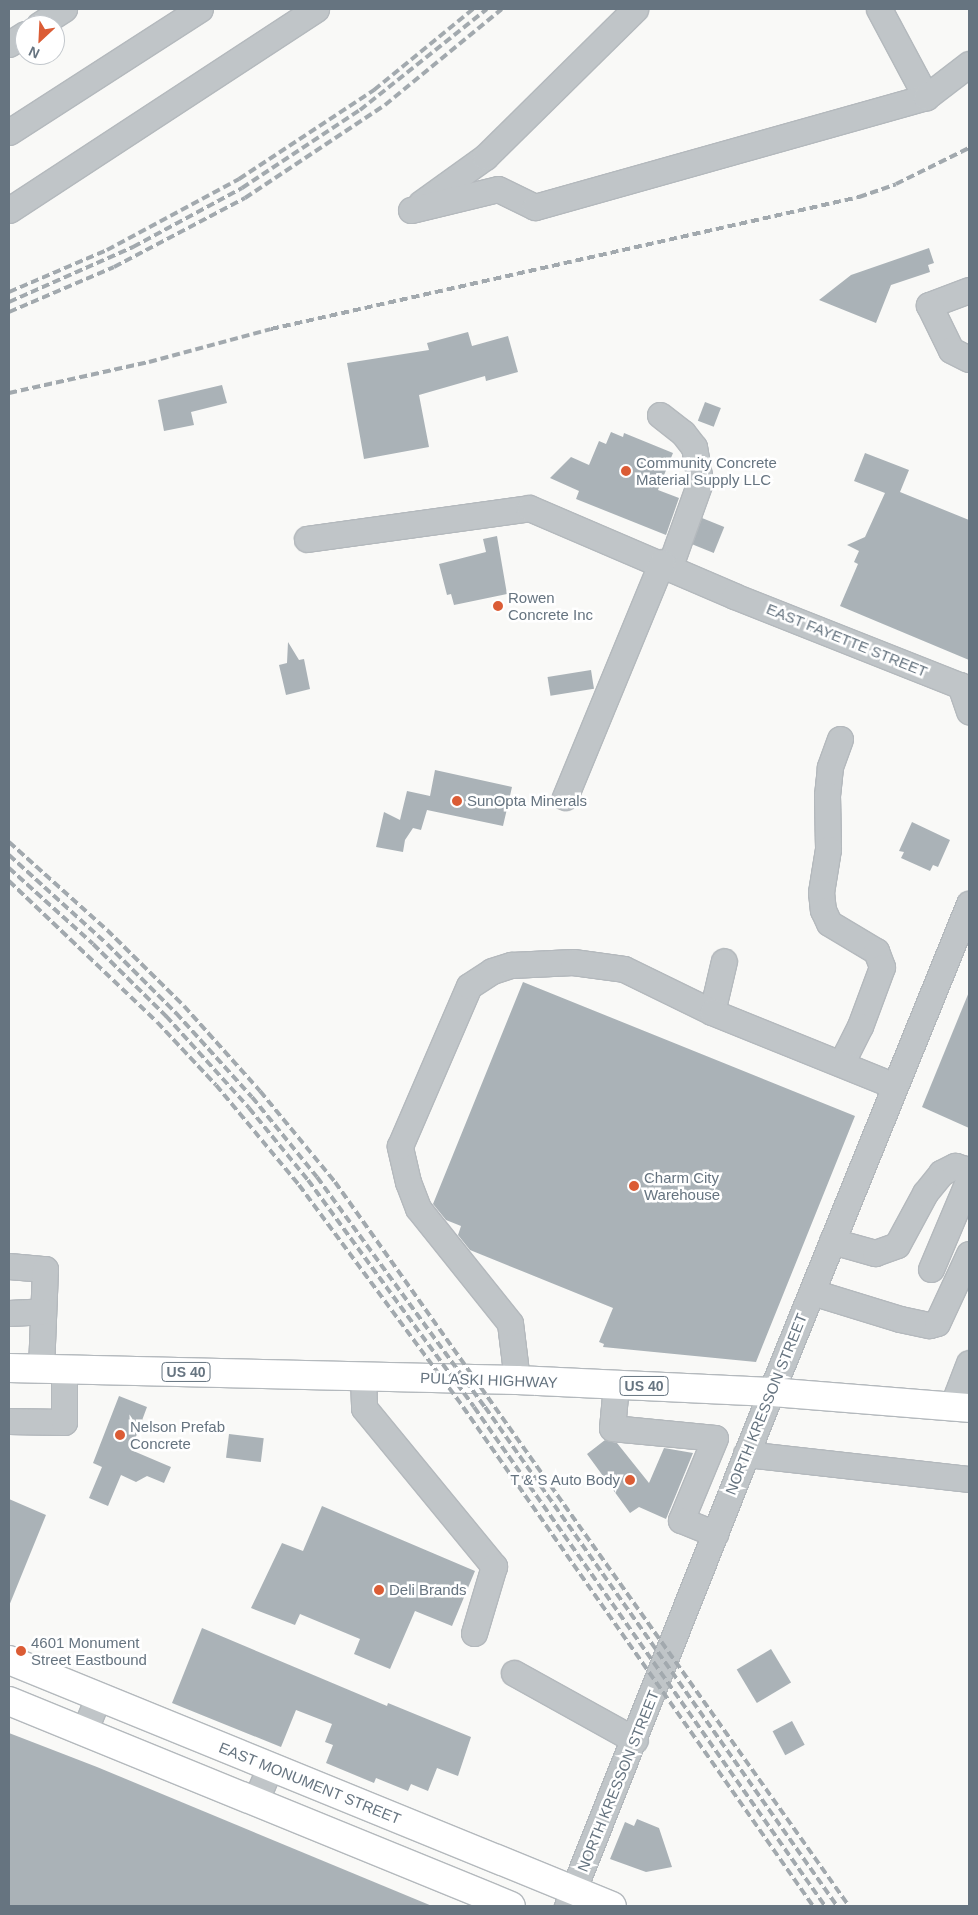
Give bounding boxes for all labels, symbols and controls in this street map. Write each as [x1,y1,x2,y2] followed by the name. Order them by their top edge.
[15,15,65,65] north arrow
[26,43,42,62] text: N
[636,453,777,488] place label: Community Concrete Material Supply LLC
[620,465,632,477] marker: Community Concrete Material Supply LLC
[508,588,593,623] place label: Rowen Concrete Inc
[764,599,930,681] street label: EAST FAYETTE STREET
[492,600,504,612] marker: Rowen Concrete Inc
[467,792,587,810] place label: SunOpta Minerals
[451,795,463,807] marker: SunOpta Minerals
[644,1168,720,1203] place label: Charm City Warehouse
[628,1180,640,1192] marker: Charm City Warehouse
[721,1311,811,1497] street label: NORTH KRESSON STREET
[161,1360,211,1384] road number: US 40
[420,1369,558,1391] street label: PULASKI HIGHWAY
[619,1374,669,1398] road number: US 40
[130,1417,225,1452] place label: Nelson Prefab Concrete
[114,1429,126,1441] marker: Nelson Prefab Concrete
[509,1471,620,1489] place label: T & S Auto Body
[624,1474,636,1486] marker: T & S Auto Body
[389,1581,467,1599] place label: Deli Brands
[373,1584,385,1596] marker: Deli Brands
[31,1633,147,1668] place label: 4601 Monument Street Eastbound
[15,1645,27,1657] marker: 4601 Monument Street Eastbound
[573,1688,663,1874] street label: NORTH KRESSON STREET
[216,1738,404,1828] street label: EAST MONUMENT STREET

